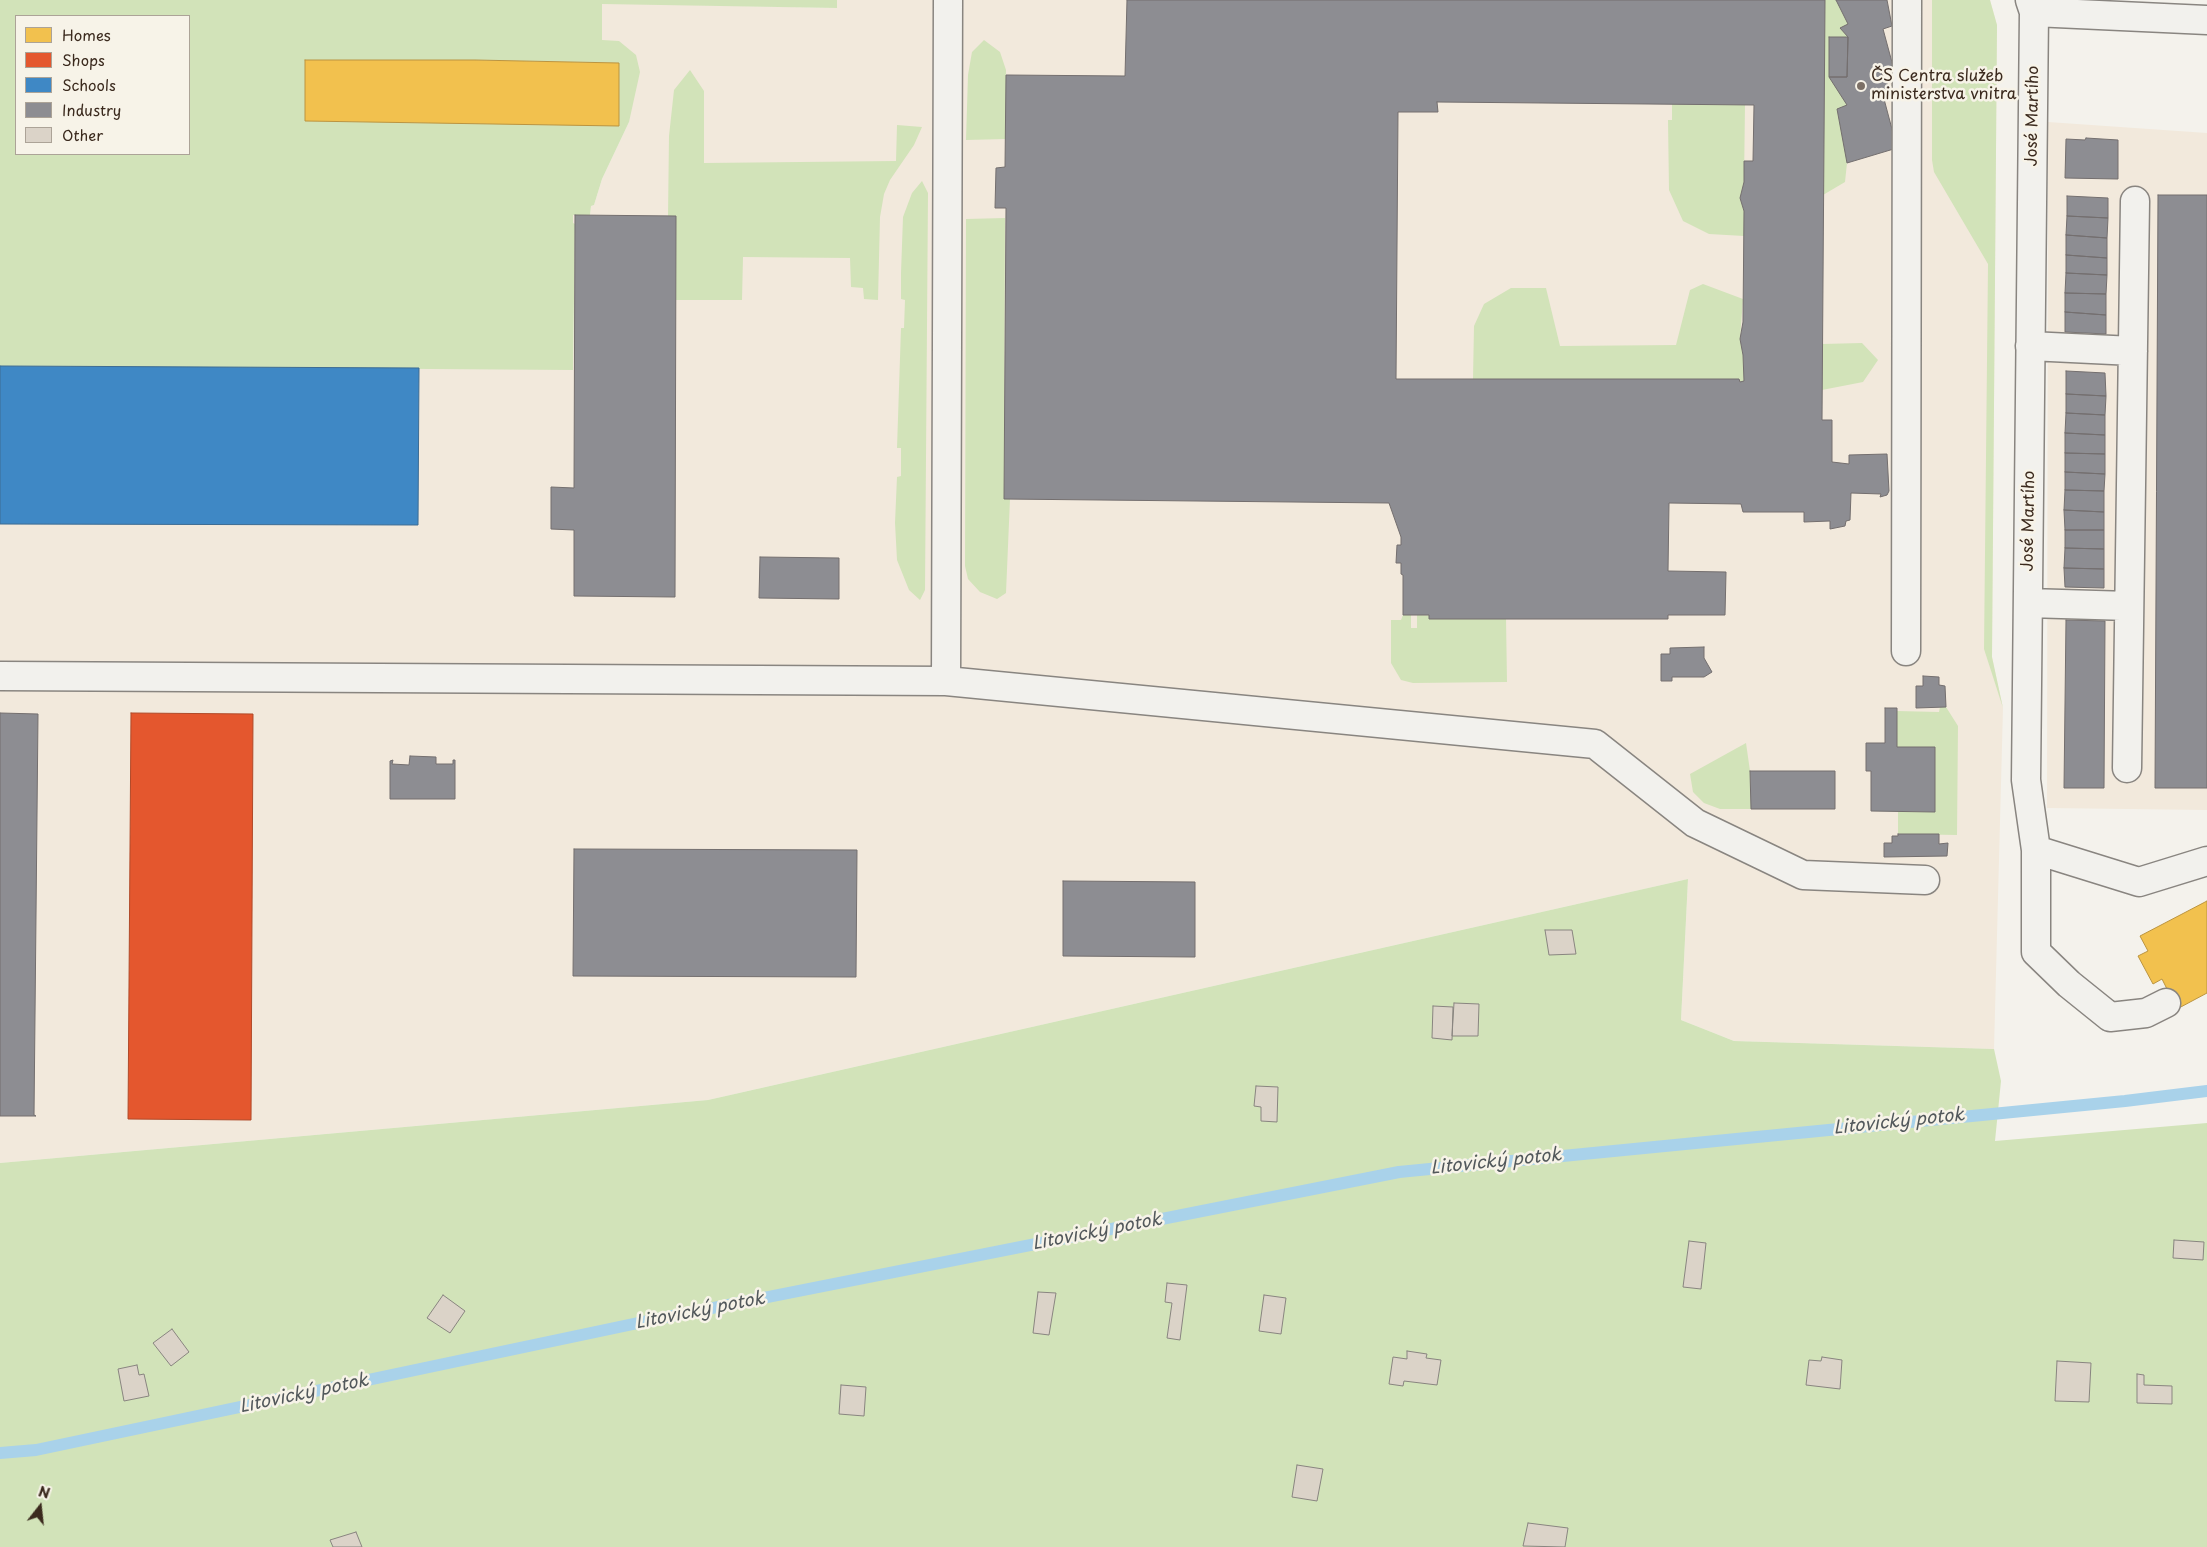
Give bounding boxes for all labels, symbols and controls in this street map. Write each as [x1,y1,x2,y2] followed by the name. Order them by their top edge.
[15,15,190,155] legend
[62,23,111,46] text: Homes
[62,48,105,71] text: Shops
[2023,65,2043,167] street label: José Martího
[1871,67,2017,105] place label: ČS Centra služeb ministerstva vnitra
[62,73,116,96] text: Schools
[1855,80,1867,92] marker: ČS Centra služeb ministerstva vnitra
[62,98,121,121] text: Industry
[62,123,103,146] text: Other
[2019,470,2039,572] street label: José Martího
[1832,1104,1966,1140] water label: Litovický potok
[1429,1144,1563,1180] water label: Litovický potok
[1030,1209,1164,1255] water label: Litovický potok
[633,1288,767,1334] water label: Litovický potok
[237,1370,371,1418] water label: Litovický potok
[36,1480,52,1504] text: N
[15,1482,65,1532] north arrow

